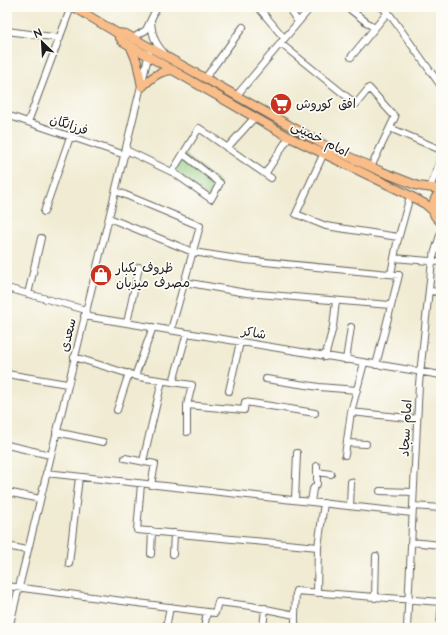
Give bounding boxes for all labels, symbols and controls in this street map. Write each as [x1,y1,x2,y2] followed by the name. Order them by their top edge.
[22,22,62,62] north arrow
[32,25,44,42] text: N
[268,91,294,117] supermarket icon: افق کوروش
[296,95,356,113] place label: افق کوروش
[48,110,90,140] street label: فرزانگان
[287,117,352,162] street label: امام خمینی
[115,259,190,292] place label: ظروف یکبار مصرف میزبان
[88,262,114,288] shop icon: ظروف یکبار مصرف میزبان
[55,316,81,354] street label: سعدی
[239,322,268,344] street label: شاکر
[396,399,417,457] street label: امام سجاد

